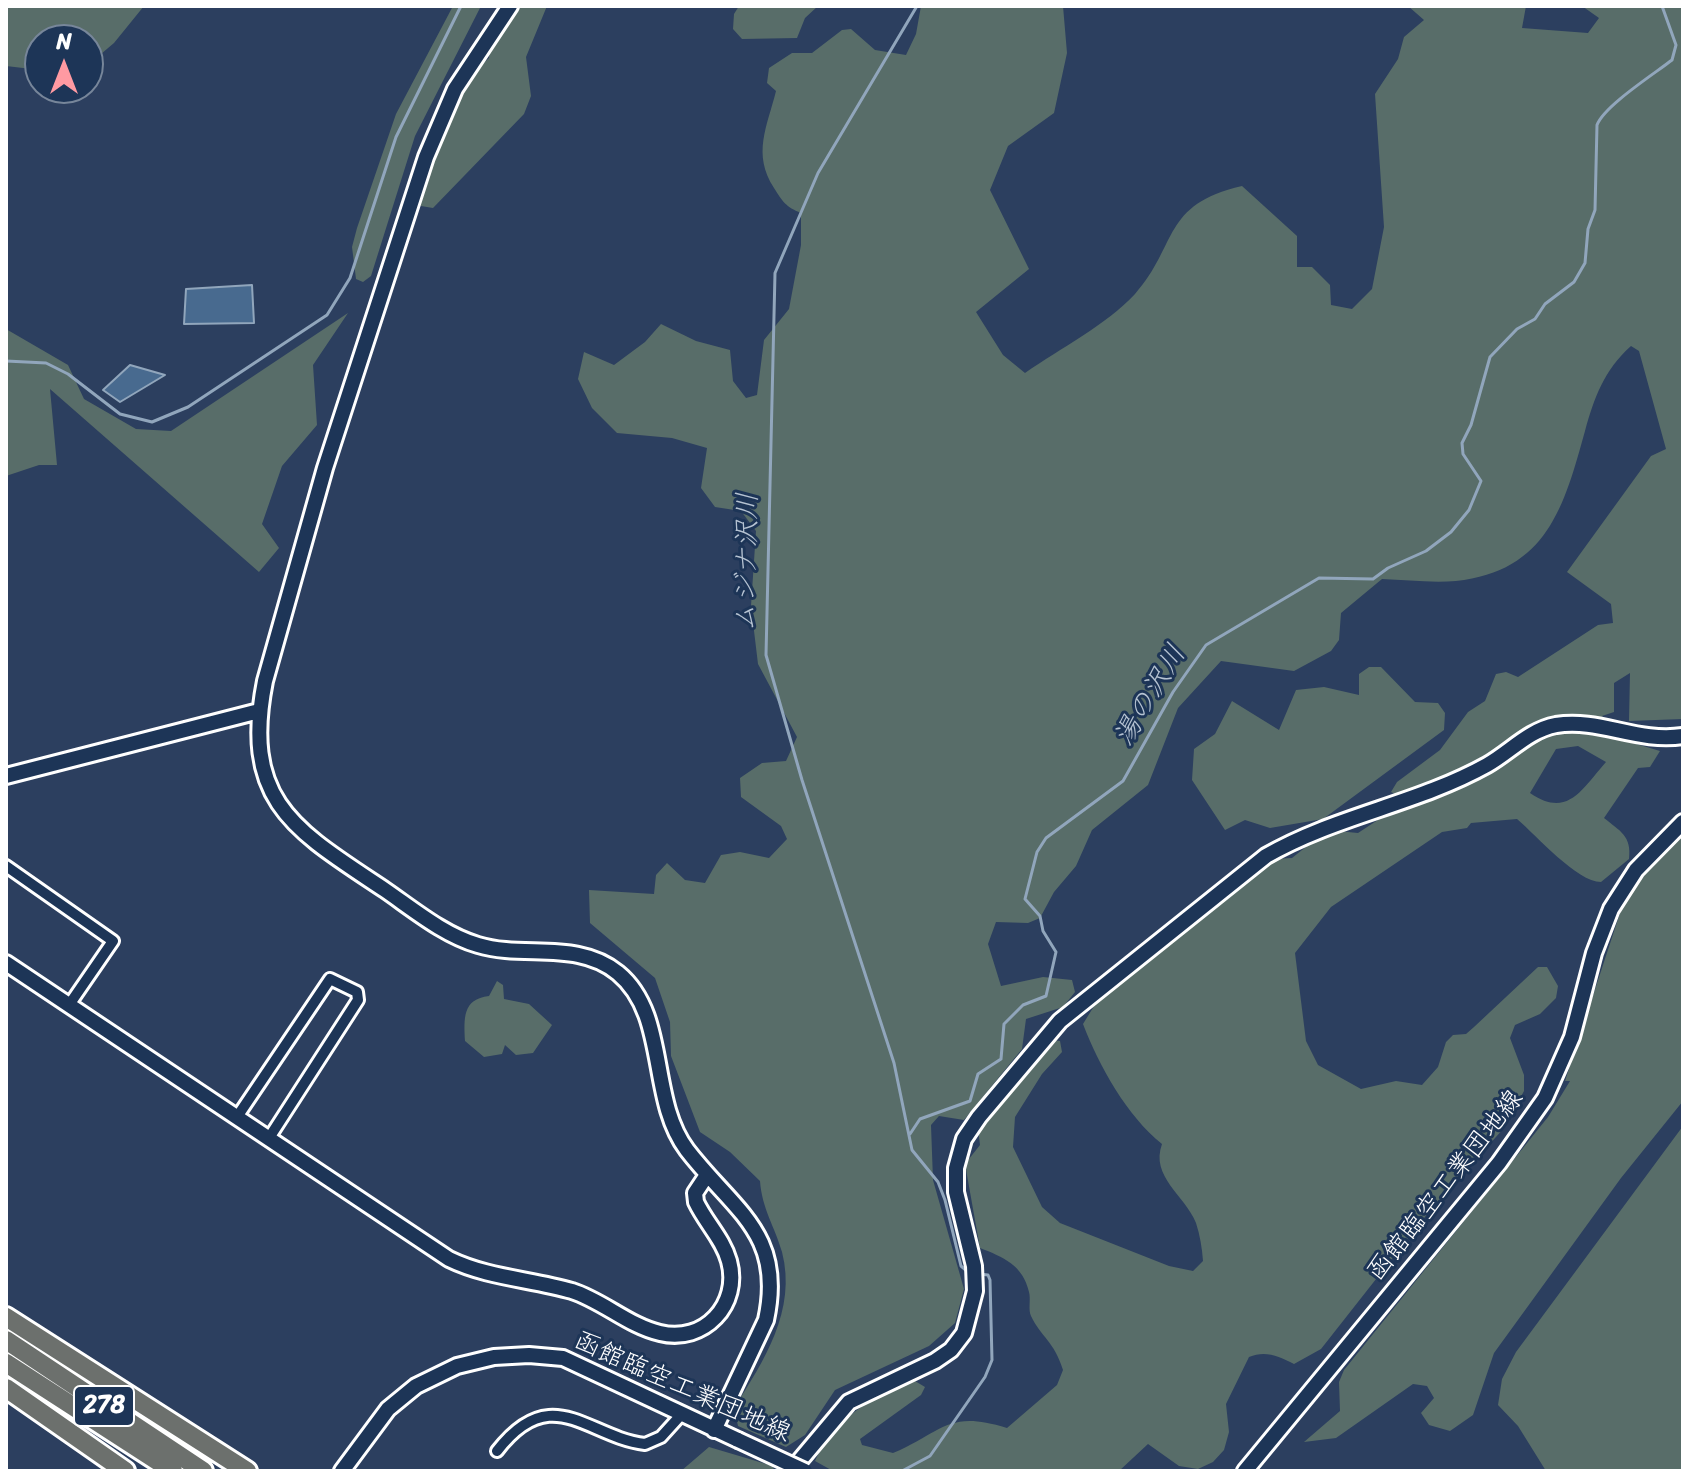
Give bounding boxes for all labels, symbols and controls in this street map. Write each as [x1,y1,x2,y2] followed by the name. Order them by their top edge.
[56,22,72,61] text: N
[24,24,104,104] north arrow
[730,492,766,632] water label: ムジナ沢川
[1108,639,1194,753] water label: 湯の沢川
[1362,1084,1530,1288] street label: 函館臨空工業団地線
[569,1326,795,1450] street label: 函館臨空工業団地線
[74,1386,134,1426] road number: 278

